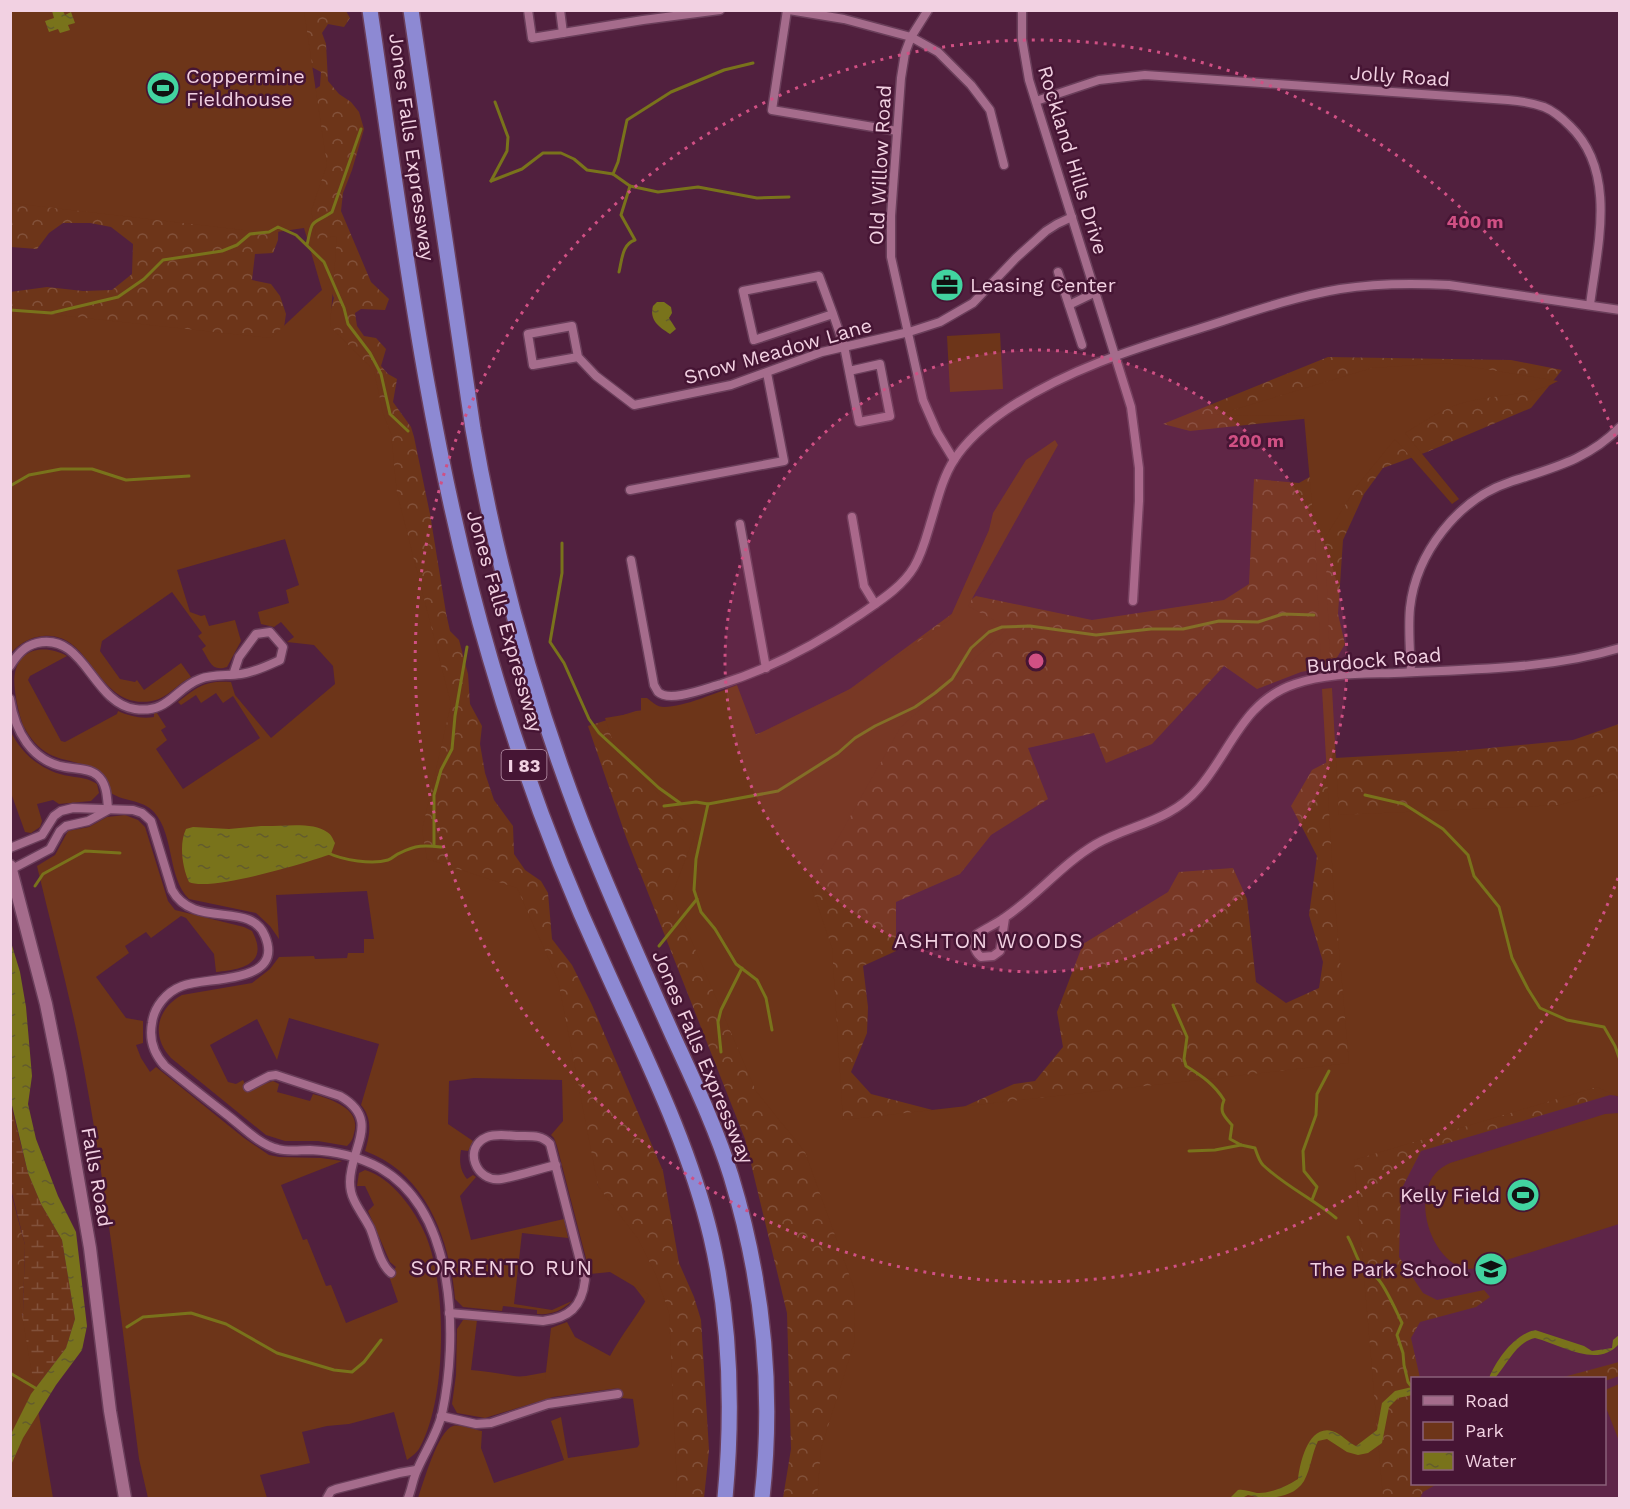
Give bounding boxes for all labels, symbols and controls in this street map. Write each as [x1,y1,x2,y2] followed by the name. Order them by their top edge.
[384,31,440,263] street label: Jones Falls Expressway
[1349,61,1451,91] street label: Jolly Road
[1033,63,1113,257] street label: Rockland Hills Drive
[186,64,305,111] place label: Coppermine Fieldhouse
[145,70,181,106] sports icon: Coppermine Fieldhouse
[864,84,896,246] street label: Old Willow Road
[1447,211,1503,232] text: 400 m
[929,267,965,303] office icon: Leasing Center
[970,273,1116,297] place label: Leasing Center
[681,313,875,389] street label: Snow Meadow Lane
[1228,430,1284,451] text: 200 m
[462,507,548,735] street label: Jones Falls Expressway
[1305,642,1443,678] street label: Burdock Road
[1026,651,1046,671] centre of rings
[502,750,546,780] road number: I 83
[894,928,1084,953] district label: ASHTON WOODS
[647,946,759,1168] street label: Jones Falls Expressway
[76,1125,118,1229] street label: Falls Road
[1505,1177,1541,1213] sports icon: Kelly Field
[1400,1183,1500,1207] place label: Kelly Field
[1473,1251,1509,1287] school or university icon: The Park School
[410,1255,594,1280] district label: SORRENTO RUN
[1310,1257,1468,1281] place label: The Park School
[1411,1377,1606,1485] legend
[1465,1390,1509,1411] text: Road
[1465,1420,1504,1441] text: Park
[1465,1450,1517,1471] text: Water

